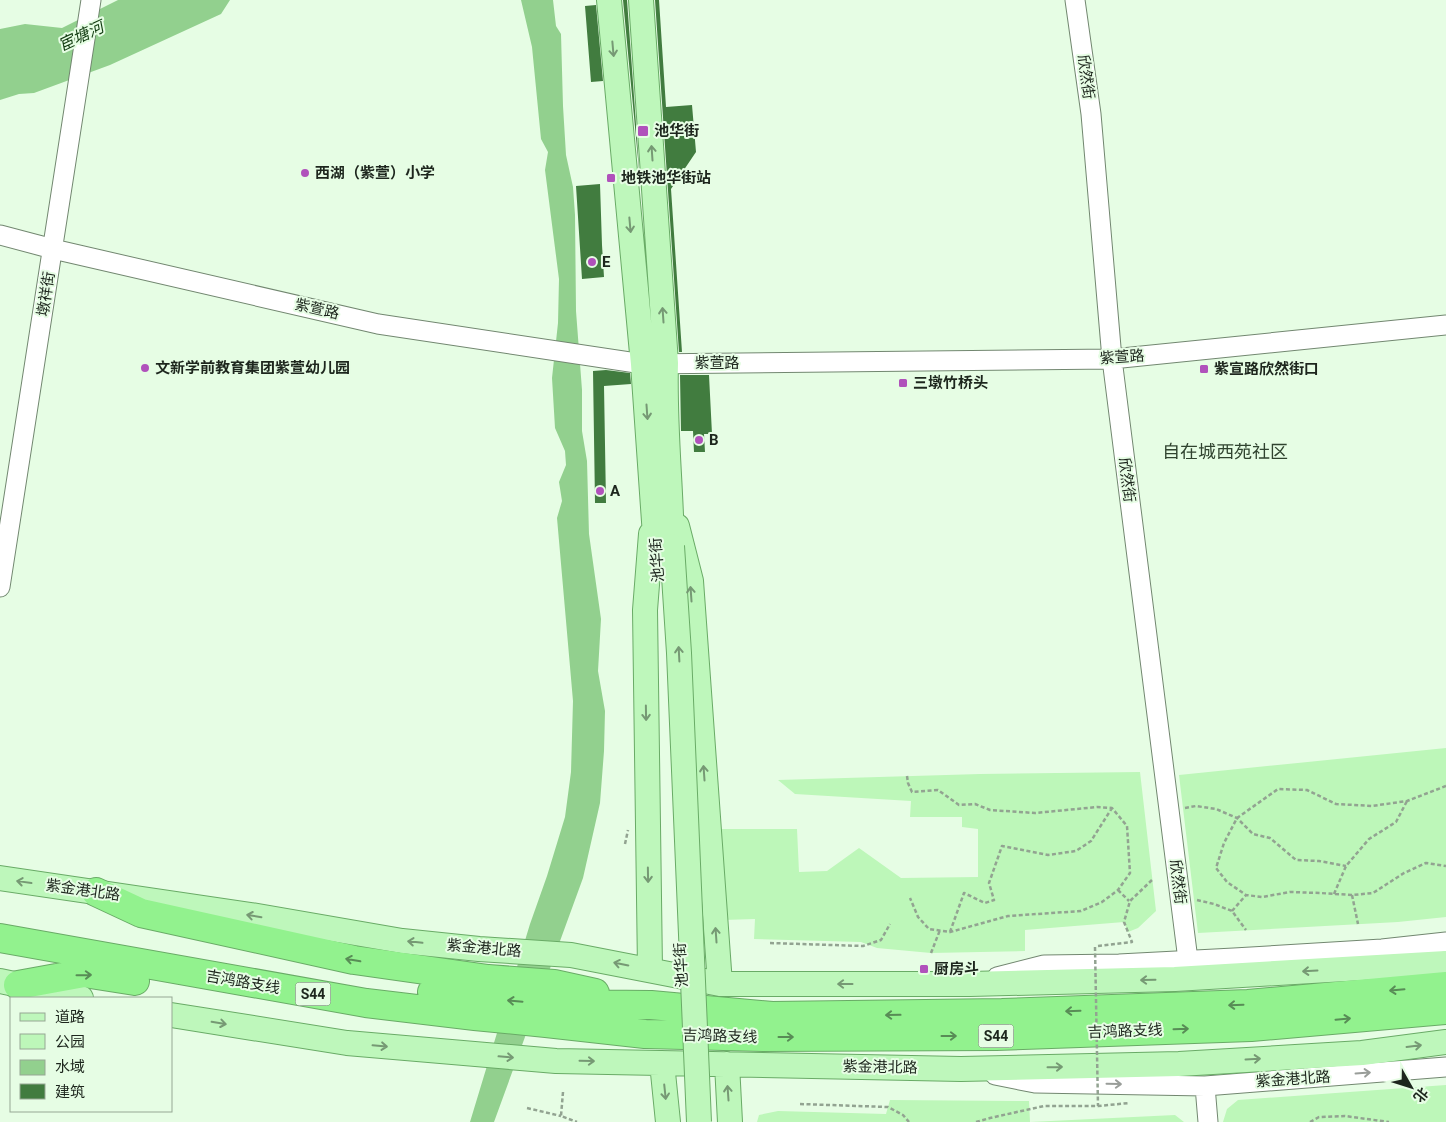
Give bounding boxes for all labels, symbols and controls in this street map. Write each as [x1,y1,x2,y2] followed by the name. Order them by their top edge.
[55,16,109,55] water label: 宦塘河
[609,40,618,56] one-way arrow
[1074,53,1098,101] street label: 欣然街
[654,122,699,140] place label: 池华街
[636,124,650,138] marker: 池华街
[647,145,656,161] one-way arrow
[315,164,435,182] place label: 西湖（紫萱）小学
[299,167,311,179] marker: 西湖（紫萱）小学
[621,169,711,187] place label: 地铁池华街站
[605,172,617,184] marker: 地铁池华街站
[625,216,635,232] one-way arrow
[602,253,611,271] place label: E
[586,256,598,268] marker: E
[34,270,58,318] street label: 墩祥街
[293,295,341,323] street label: 紫萱路
[658,307,667,323] one-way arrow
[1099,346,1145,368] street label: 紫萱路
[694,354,740,372] street label: 紫萱路
[155,359,350,377] place label: 文新学前教育集团紫萱幼儿园
[1214,360,1319,378] place label: 紫宣路欣然街口
[139,362,151,374] marker: 文新学前教育集团紫萱幼儿园
[1198,363,1210,375] marker: 紫宣路欣然街口
[913,374,988,392] place label: 三墩竹桥头
[897,377,909,389] marker: 三墩竹桥头
[642,404,651,420] one-way arrow
[709,431,719,449] place label: B
[693,434,705,446] marker: B
[1162,441,1288,462] district label: 自在城西苑社区
[1115,457,1139,503] street label: 欣然街
[610,482,621,500] place label: A
[594,485,606,497] marker: A
[646,537,668,583] street label: 池华街
[687,586,696,602] one-way arrow
[674,646,683,662] one-way arrow
[641,704,651,721] one-way arrow
[700,765,709,781] one-way arrow
[1166,859,1190,905] street label: 欣然街
[644,867,653,883] one-way arrow
[17,876,33,886] one-way arrow
[45,876,121,904] street label: 紫金港北路
[247,911,263,921] one-way arrow
[712,927,721,943] one-way arrow
[446,936,522,960] street label: 紫金港北路
[407,937,423,947] one-way arrow
[671,942,691,988] street label: 池华街
[346,954,362,964] one-way arrow
[613,958,629,968] one-way arrow
[934,960,979,978] place label: 厨房斗
[918,963,930,975] marker: 厨房斗
[1302,966,1318,975] one-way arrow
[204,967,282,997] street label: 吉鸿路支线
[75,970,91,980] one-way arrow
[1140,975,1156,984] one-way arrow
[838,979,854,989] one-way arrow
[296,982,330,1006] road number: S44
[1390,985,1406,995] one-way arrow
[508,996,524,1006] one-way arrow
[10,997,172,1112] legend
[1228,1000,1244,1010] one-way arrow
[1066,1006,1082,1015] one-way arrow
[55,1008,85,1026] text: 道路
[886,1010,902,1020] one-way arrow
[1335,1014,1351,1024] one-way arrow
[211,1018,227,1028] one-way arrow
[1087,1021,1163,1041] street label: 吉鸿路支线
[978,1024,1014,1048] road number: S44
[1173,1025,1189,1034] one-way arrow
[682,1026,758,1046] street label: 吉鸿路支线
[940,1031,956,1041] one-way arrow
[778,1032,794,1042] one-way arrow
[55,1033,85,1051] text: 公园
[372,1041,388,1050] one-way arrow
[1406,1041,1422,1051] one-way arrow
[497,1052,513,1061] one-way arrow
[1244,1055,1260,1064] one-way arrow
[579,1057,595,1066] one-way arrow
[842,1057,918,1077] street label: 紫金港北路
[55,1058,85,1076] text: 水域
[1047,1062,1063,1071] one-way arrow
[1386,1062,1436,1112] north arrow
[1255,1067,1331,1091] street label: 紫金港北路
[1355,1069,1371,1078] one-way arrow
[1106,1079,1122,1089] one-way arrow
[55,1083,85,1101] text: 建筑
[660,1084,670,1100] one-way arrow
[724,1085,733,1101] one-way arrow
[1410,1085,1432,1106] text: 北

